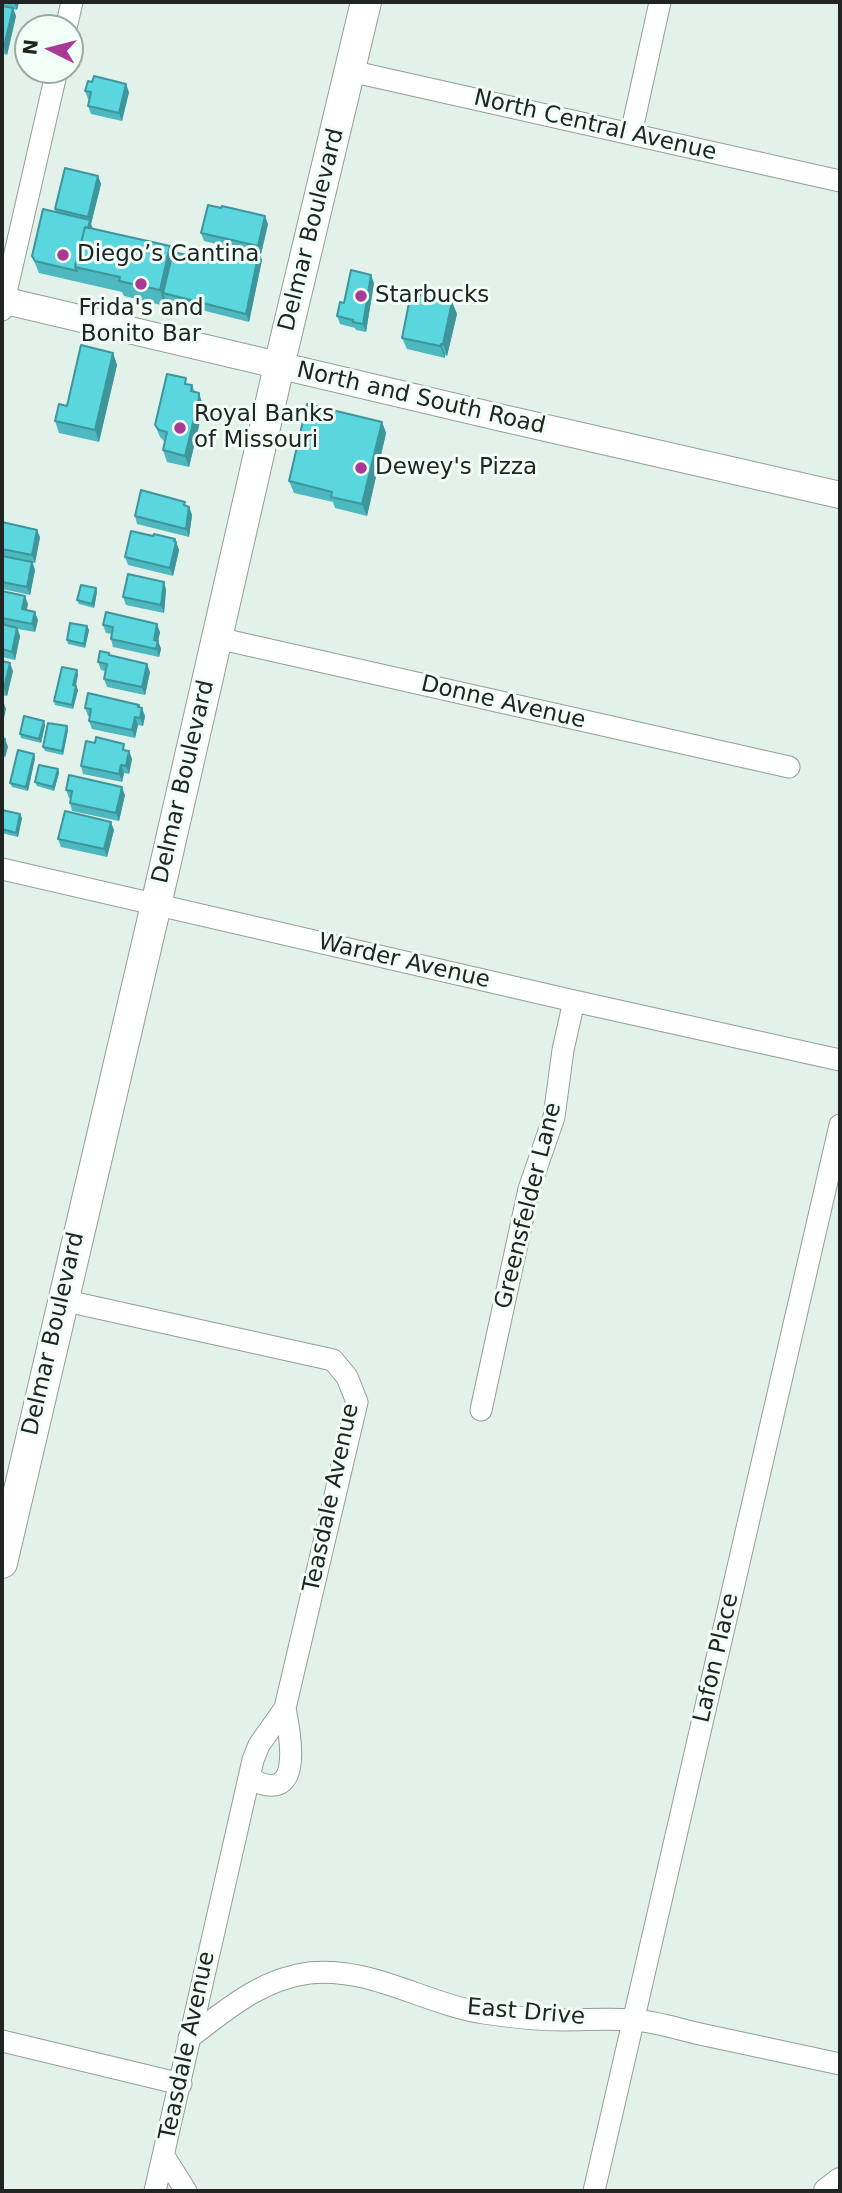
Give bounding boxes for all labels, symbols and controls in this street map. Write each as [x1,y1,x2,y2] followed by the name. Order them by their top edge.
[14,14,84,84] north arrow
[18,38,42,56] text: N
[471,85,719,167] street label: North Central Avenue
[273,126,351,334] street label: Delmar Boulevard
[77,241,259,269] place label: Diego’s Cantina
[55,247,71,263] marker: Diego’s Cantina
[133,276,149,292] marker: Frida's and Bonito Bar
[375,282,489,310] place label: Starbucks
[353,288,369,304] marker: Starbucks
[79,295,203,349] place label: Frida's and Bonito Bar
[294,357,548,441] street label: North and South Road
[194,401,334,455] place label: Royal Banks of Missouri
[172,420,188,436] marker: Royal Banks of Missouri
[375,454,537,482] place label: Dewey's Pizza
[353,460,369,476] marker: Dewey's Pizza
[418,671,588,735] street label: Donne Avenue
[147,678,221,886] street label: Delmar Boulevard
[315,929,493,995] street label: Warder Avenue
[490,1100,568,1312] street label: Greensfelder Lane
[17,1230,91,1438] street label: Delmar Boulevard
[299,1401,365,1595] street label: Teasdale Avenue
[689,1591,745,1725] street label: Lafon Place
[155,1949,221,2143] street label: Teasdale Avenue
[466,1994,586,2032] street label: East Drive

